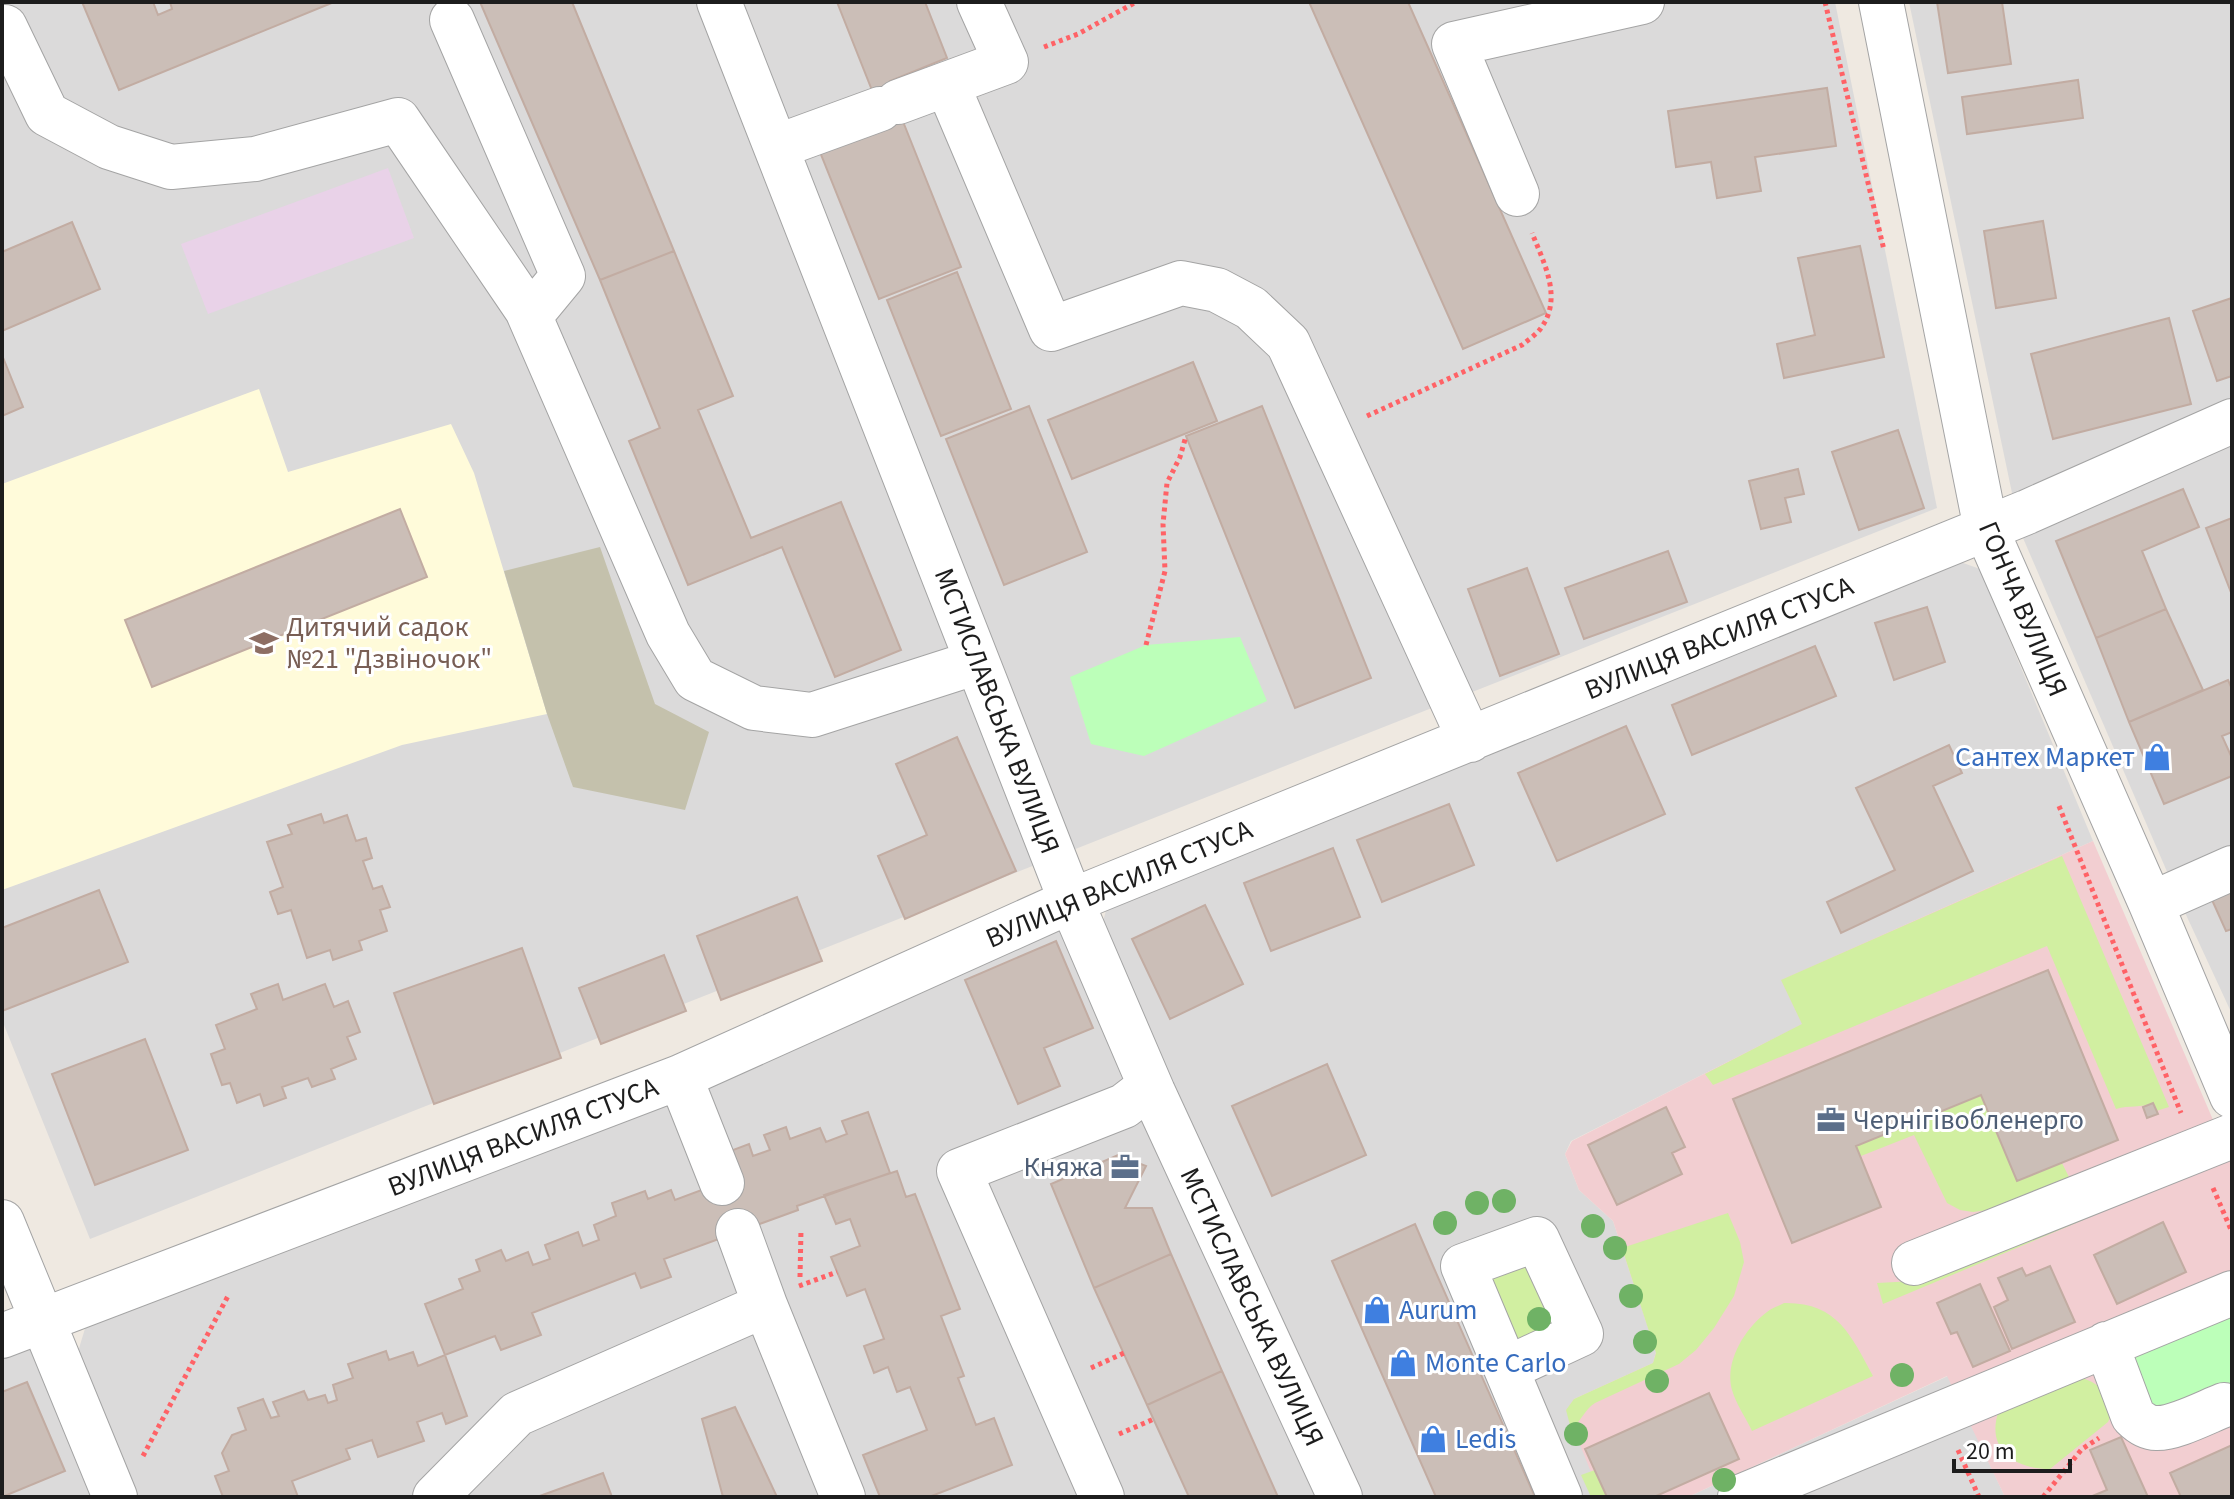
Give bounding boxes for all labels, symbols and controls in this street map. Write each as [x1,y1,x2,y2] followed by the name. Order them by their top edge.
[1968,515,2078,703] street label: ГОНЧА ВУЛИЦЯ
[924,562,1070,860] street label: МСТИСЛАВСЬКА ВУЛИЦЯ
[1579,566,1860,710] street label: ВУЛИЦЯ ВАСИЛЯ СТУСА
[286,607,492,679] place label: Дитячий садок №21 "Дзвіночок"
[249,628,279,658] school or university icon: Дитячий садок №21 "Дзвіночок"
[1955,737,2135,777] place label: Сантех Маркет
[2142,742,2172,772] shop icon: Сантех Маркет
[979,809,1259,958] street label: ВУЛИЦЯ ВАСИЛЯ СТУСА
[382,1067,665,1207] street label: ВУЛИЦЯ ВАСИЛЯ СТУСА
[1853,1100,2084,1140] place label: Чернігівобленерго
[1816,1105,1846,1135] office icon: Чернігівобленерго
[1024,1147,1103,1187] place label: Княжа
[1110,1152,1140,1182] office icon: Княжа
[1170,1161,1334,1453] street label: МСТИСЛАВСЬКА ВУЛИЦЯ
[1399,1290,1477,1330] place label: Aurum
[1362,1295,1392,1325] shop icon: Aurum
[1425,1343,1567,1383] place label: Monte Carlo
[1388,1348,1418,1378] shop icon: Monte Carlo
[1455,1419,1516,1459] place label: Ledis
[1954,1423,2070,1473] scale bar
[1418,1424,1448,1454] shop icon: Ledis
[1966,1434,2015,1469] text: 20 m

